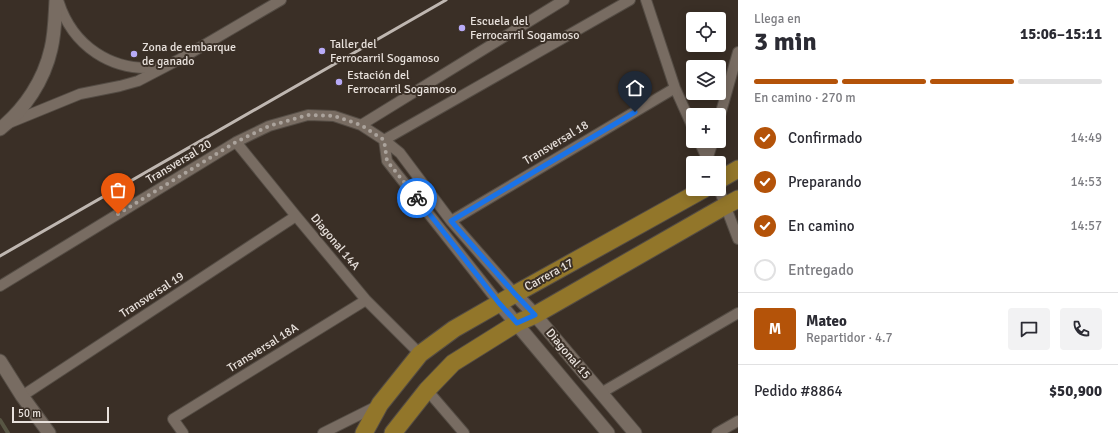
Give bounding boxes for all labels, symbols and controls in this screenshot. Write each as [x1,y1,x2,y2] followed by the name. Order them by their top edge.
[754,11,801,27] text: Llega en
[686,12,726,196] map controls
[686,12,726,52] button: locate
[470,14,580,43] place label: Escuela del Ferrocarril Sogamoso
[457,23,467,33] marker: Escuela del Ferrocarril Sogamoso
[1020,25,1102,43] text: 15:06–15:11
[754,26,817,58] text: 3 min
[330,37,440,66] place label: Taller del Ferrocarril Sogamoso
[142,40,236,69] place label: Zona de embarque de ganado
[317,46,327,56] marker: Taller del Ferrocarril Sogamoso
[129,49,139,59] marker: Zona de embarque de ganado
[686,60,726,100] button: layers
[347,68,457,97] place label: Estación del Ferrocarril Sogamoso
[618,71,652,112] pin
[334,77,344,87] marker: Estación del Ferrocarril Sogamoso
[624,77,646,99] icon: home
[754,90,856,106] text: En camino · 270 m
[686,108,726,148] button: +
[521,118,591,168] street label: Transversal 18
[754,127,776,149] icon: check
[788,129,862,147] text: Confirmado
[1070,130,1102,146] text: 14:49
[144,137,214,187] street label: Transversal 20
[686,156,726,196] button: −
[754,171,776,193] icon: check
[101,173,135,214] pin
[788,173,862,191] text: Preparando
[1070,174,1102,190] text: 14:53
[397,178,437,218] courier
[107,179,129,201] icon: bag
[406,187,428,209] icon: bike
[307,211,363,274] street label: Diagonal 14A
[754,215,776,237] icon: check
[788,217,855,235] text: En camino
[1070,218,1102,234] text: 14:57
[522,255,576,295] street label: Carrera 17
[788,261,854,279] text: Entregado
[117,269,187,321] street label: Transversal 19
[1008,308,1050,350] button: chat
[1060,308,1102,350] button: phone
[806,312,847,330] text: Mateo
[225,320,302,376] street label: Transversal 18A
[769,320,781,338] text: M
[543,326,593,382] street label: Diagonal 15
[806,330,892,346] text: Repartidor · 4.7
[754,382,843,400] text: Pedido #8864
[1049,382,1102,400] text: $50,900
[12,405,109,424] scale bar
[18,407,41,420] text: 50 m

